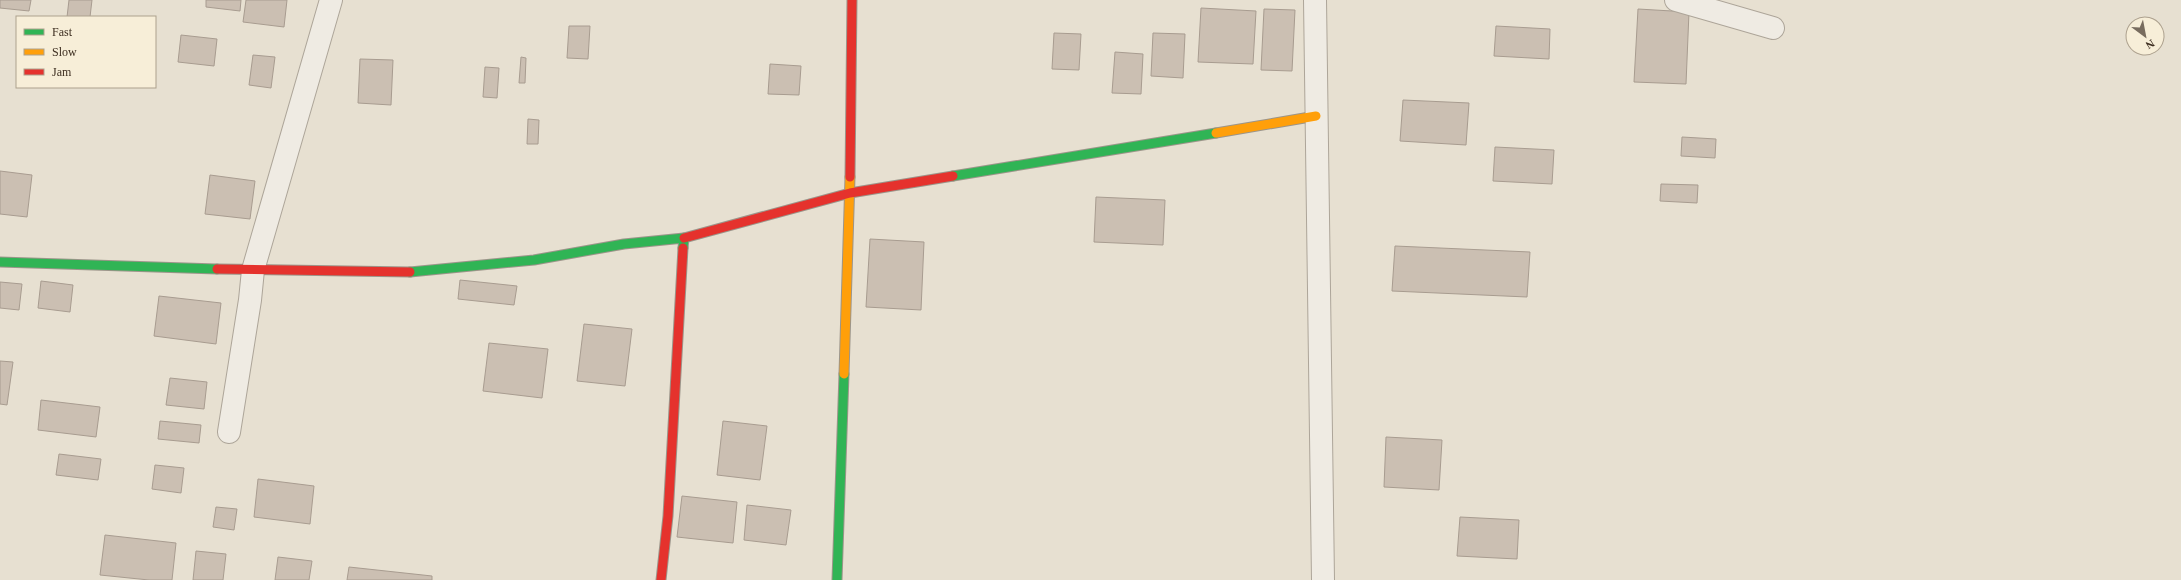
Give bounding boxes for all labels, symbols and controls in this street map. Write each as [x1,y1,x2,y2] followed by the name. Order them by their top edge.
[16,16,156,88] legend
[2125,16,2165,56] north arrow
[52,25,73,39] text: Fast
[2144,37,2157,52] text: N
[52,45,77,59] text: Slow
[52,65,72,79] text: Jam

